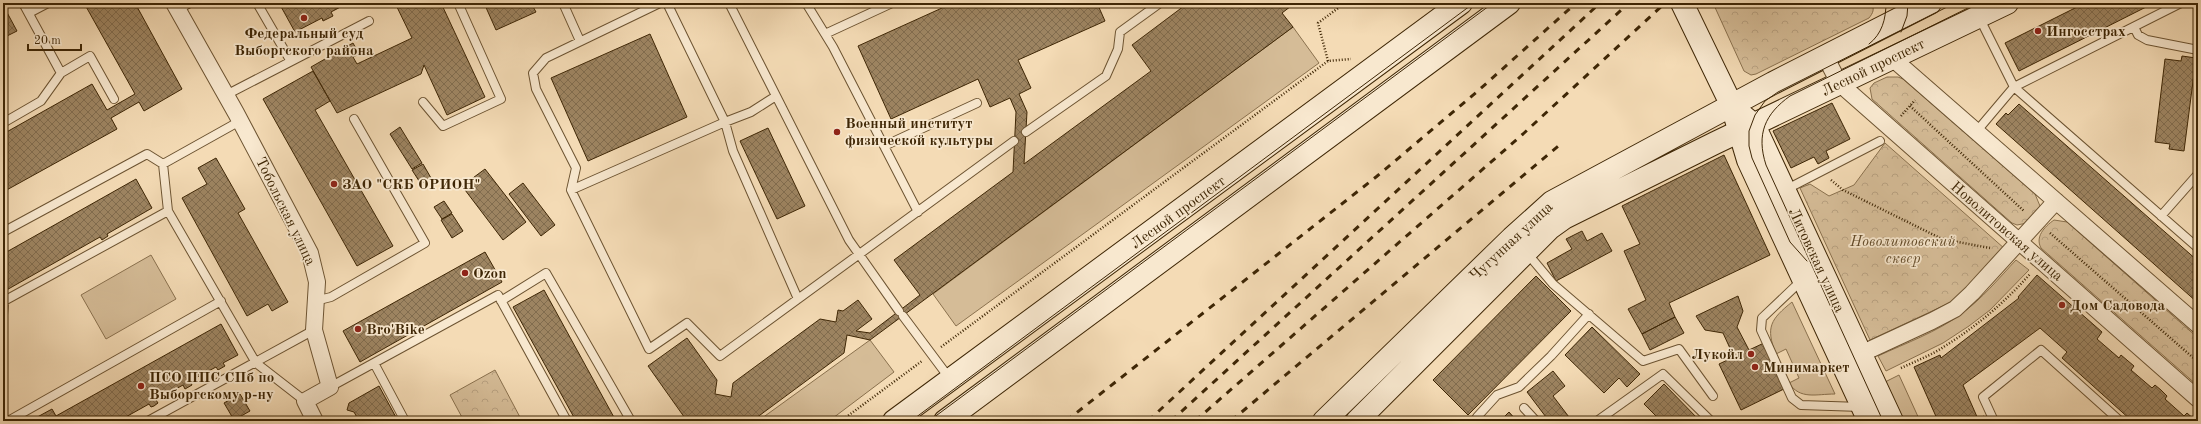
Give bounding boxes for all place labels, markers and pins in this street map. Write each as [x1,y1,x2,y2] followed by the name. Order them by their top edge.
[299,13,309,23] marker: Федеральный суд Выборгского района
[2046,25,2126,40] place label: Ингосстрах
[2033,26,2043,36] marker: Ингосстрах
[234,27,374,59] place label: Федеральный суд Выборгского района
[845,117,993,149] place label: Военный институт физической культуры
[832,127,842,137] marker: Военный институт физической культуры
[342,178,480,193] place label: ЗАО "СКБ ОРИОН"
[329,179,339,189] marker: ЗАО "СКБ ОРИОН"
[473,267,506,282] place label: Ozon
[460,268,470,278] marker: Ozon
[2070,299,2166,314] place label: Дом Садовода
[2057,300,2067,310] marker: Дом Садовода
[366,323,425,338] place label: Bro'Bike
[353,324,363,334] marker: Bro'Bike
[1692,348,1743,363] place label: Лукойл
[1746,349,1756,359] marker: Лукойл
[1763,361,1850,376] place label: Минимаркет
[1750,362,1760,372] marker: Минимаркет
[149,371,274,403] place label: ПСО ППС СПб по Выборгскому р-ну
[136,381,146,391] marker: ПСО ППС СПб по Выборгскому р-ну

